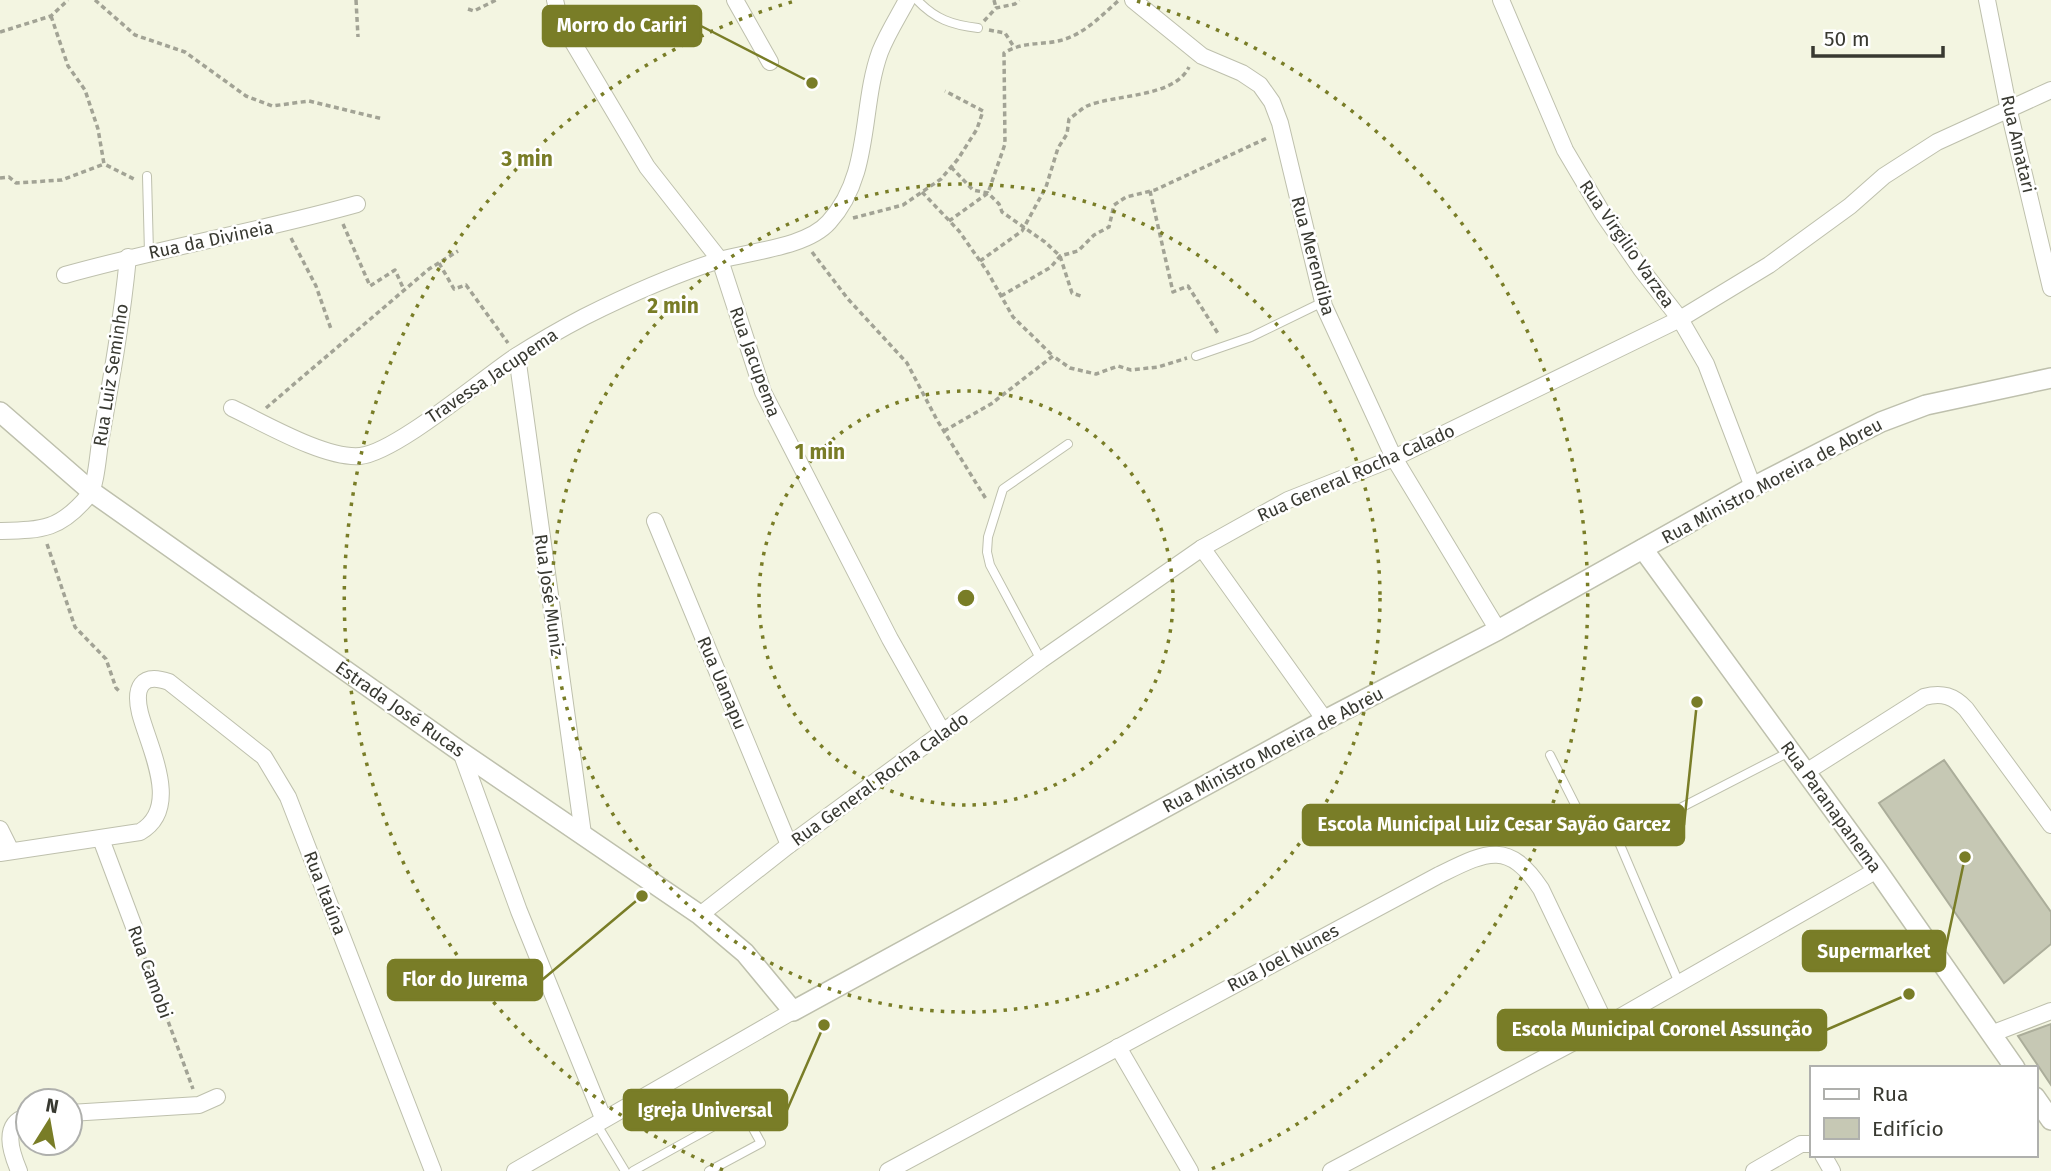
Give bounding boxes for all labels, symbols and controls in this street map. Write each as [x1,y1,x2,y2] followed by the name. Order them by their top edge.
[543,6,701,46] callout: Morro do Cariri
[557,14,687,37] text: Morro do Cariri
[1813,14,1942,58] scale bar
[1824,26,1870,52] text: 50 m
[1996,93,2040,195] street label: Rua Amatari
[500,146,553,172] text: 3 min
[1575,176,1679,312] street label: Rua Virgilio Varzea
[1287,194,1339,318] street label: Rua Merendiba
[147,216,275,264] street label: Rua da Divineia
[647,293,699,319] text: 2 min
[89,302,133,448] street label: Rua Luiz Seminho
[725,304,785,420] street label: Rua Jacupema
[422,324,562,428] street label: Travessa Jacupema
[1658,413,1886,549] street label: Rua Ministro Moreira de Abreu
[1254,419,1458,527] street label: Rua General Rocha Calado
[795,439,845,465] text: 1 min
[530,533,568,658] street label: Rua José Muniz
[954,586,978,610] centre of rings
[693,633,751,733] street label: Rua Uanapu
[331,656,469,762] street label: Estrada José Rucas
[1159,682,1387,818] street label: Rua Ministro Moreira de Abreu
[787,707,973,851] street label: Rua General Rocha Calado
[1776,737,1886,877] street label: Rua Paranapanema
[1303,805,1684,845] callout: Escola Municipal Luiz Cesar Sayão Garcez
[1318,813,1671,836] text: Escola Municipal Luiz Cesar Sayão Garcez
[299,848,351,938] street label: Rua Itaúna
[1223,919,1343,997] street label: Rua Joel Nunes
[123,923,177,1021] street label: Rua Camobi
[1803,931,1945,971] callout: Supermarket
[1817,940,1931,963] text: Supermarket
[388,960,542,1000] callout: Flor do Jurema
[402,968,528,991] text: Flor do Jurema
[1498,1010,1826,1050] callout: Escola Municipal Coronel Assunção
[1512,1018,1812,1041] text: Escola Municipal Coronel Assunção
[1810,1066,2037,1157] legend
[1872,1081,1908,1107] text: Rua
[14,1087,84,1157] north arrow
[624,1090,787,1130] callout: Igreja Universal
[44,1093,61,1118] text: N
[638,1099,773,1122] text: Igreja Universal
[1872,1116,1944,1142] text: Edifício

